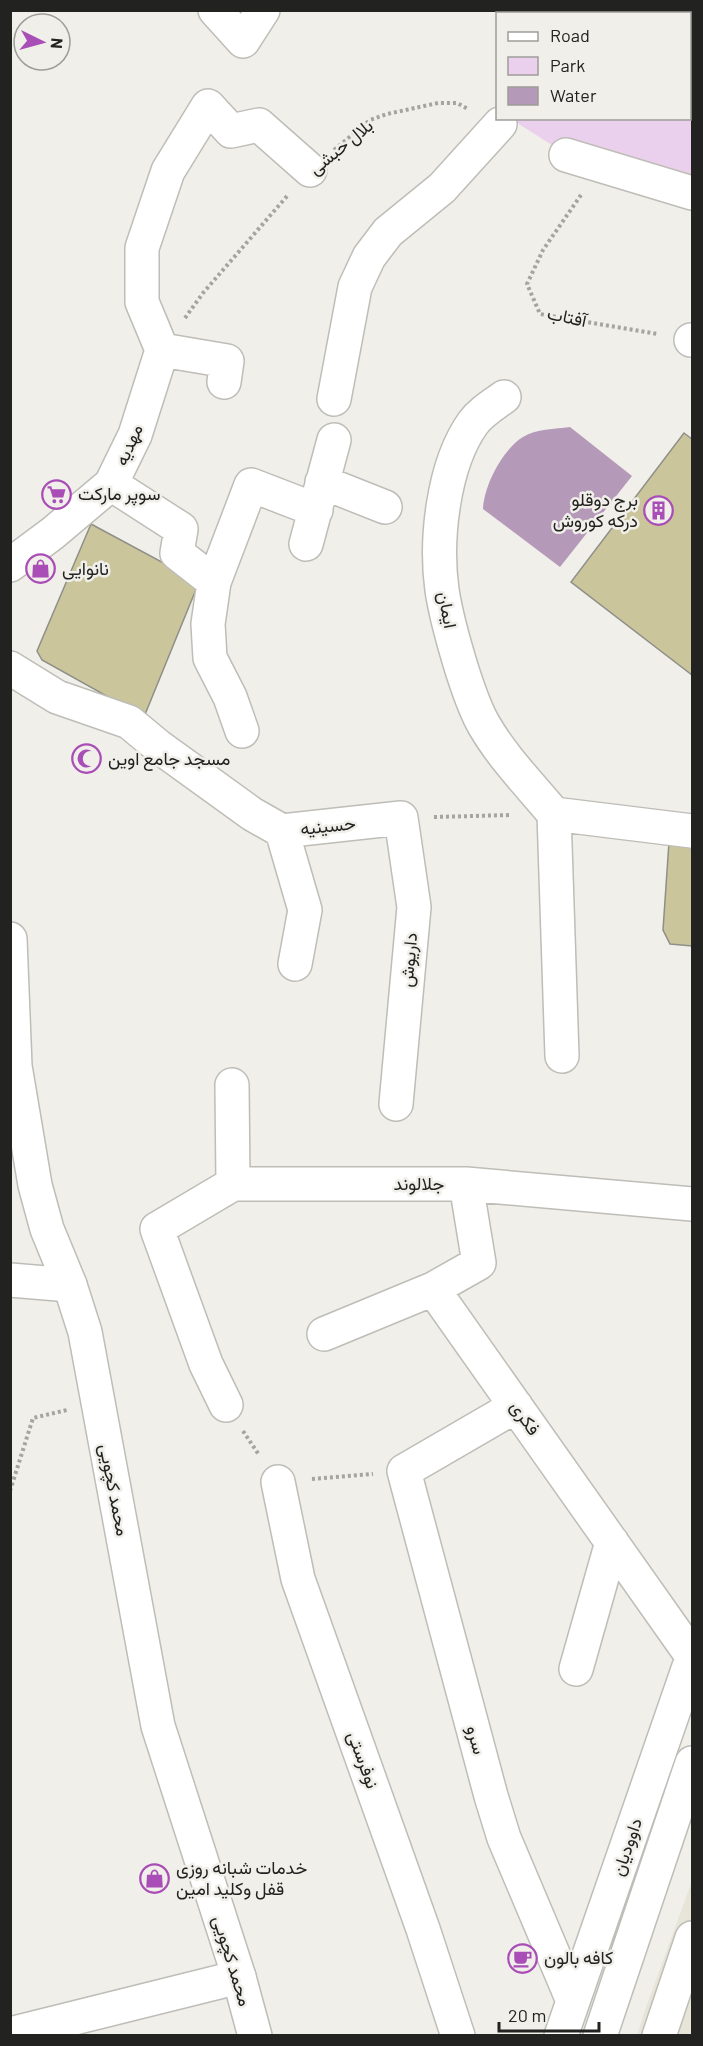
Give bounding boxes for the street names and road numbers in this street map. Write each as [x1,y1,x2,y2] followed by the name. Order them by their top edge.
[304,114,378,180] street label: بلال حبشی
[545,301,591,331] street label: آفتاب
[109,420,148,469] street label: مهدیه
[434,590,462,630] street label: ایمان
[299,811,357,839] street label: حسینیه
[395,932,422,988] street label: داریوش
[394,1172,444,1195] street label: جلالوند
[505,1396,545,1439] street label: فکری
[93,1442,135,1538] street label: محمد کچویی
[462,1723,491,1757] street label: سرو
[343,1728,384,1792] street label: نوفرستی
[606,1815,647,1879] street label: داوودیان
[207,1913,257,2009] street label: محمد کچویی

